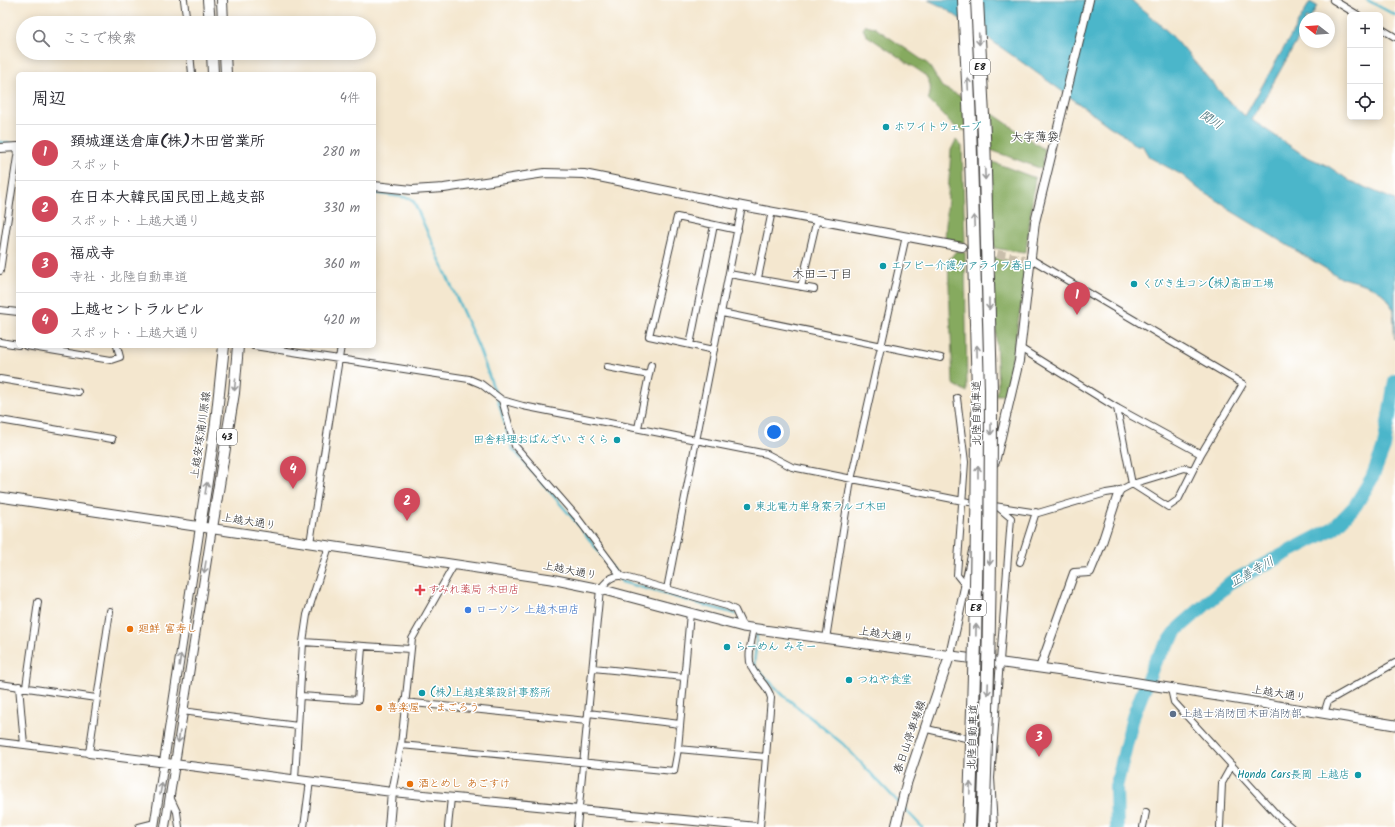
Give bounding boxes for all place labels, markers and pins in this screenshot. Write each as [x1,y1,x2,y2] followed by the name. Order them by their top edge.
[894,118,982,136] place label: ホワイトウェーブ
[881,122,891,132] marker: ホワイトウェーブ
[891,257,1033,275] place label: エフビー介護ケアライフ春日
[878,261,888,271] marker: エフビー介護ケアライフ春日
[1142,275,1274,293] place label: くびき生コン(株)高田工場
[1129,279,1139,289] marker: くびき生コン(株)高田工場
[1064,282,1090,315] pin: 1
[473,431,609,449] place label: 田舎料理おばんざい さくら
[612,435,622,445] marker: 田舎料理おばんざい さくら
[280,456,306,489] pin: 4
[394,488,420,521] pin: 2
[755,498,887,516] place label: 東北電力単身寮ラルゴ木田
[742,502,752,512] marker: 東北電力単身寮ラルゴ木田
[428,581,520,599] place label: すみれ薬局 木田店
[415,585,425,595] marker: すみれ薬局 木田店
[476,601,579,619] place label: ローソン 上越木田店
[463,605,473,615] marker: ローソン 上越木田店
[138,620,197,638] place label: 廻鮮 富寿し
[125,624,135,634] marker: 廻鮮 富寿し
[735,638,816,656] place label: らーめん みそー
[722,642,732,652] marker: らーめん みそー
[857,671,912,689] place label: つねや食堂
[844,675,854,685] marker: つねや食堂
[430,684,551,702] place label: (株)上越建築設計事務所
[417,688,427,698] marker: (株)上越建築設計事務所
[387,699,480,717] place label: 喜楽屋 くまごろう
[374,703,384,713] marker: 喜楽屋 くまごろう
[1181,705,1302,723] place label: 上越士消防団木田消防部
[1168,709,1178,719] marker: 上越士消防団木田消防部
[1026,724,1052,757] pin: 3
[1237,766,1350,784] place label: Honda Cars長岡 上越店
[1353,770,1363,780] marker: Honda Cars長岡 上越店
[418,775,510,793] place label: 酒とめし あごすけ
[405,779,415,789] marker: 酒とめし あごすけ

